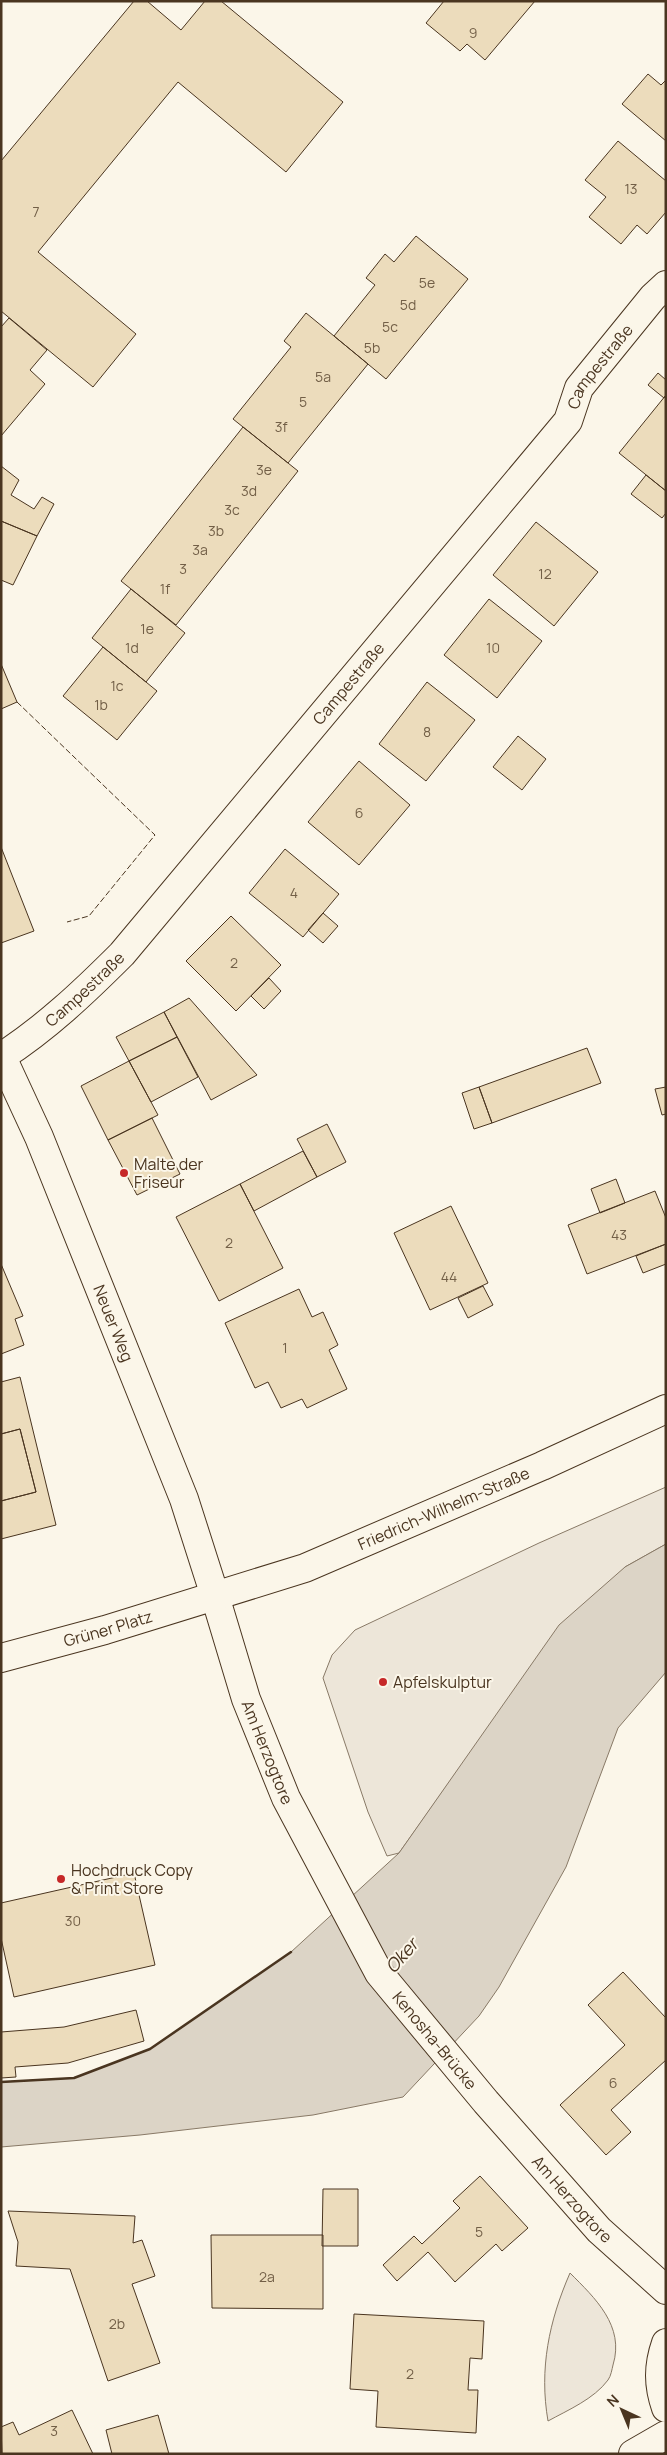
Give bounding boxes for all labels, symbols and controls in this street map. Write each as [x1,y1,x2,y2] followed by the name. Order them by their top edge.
[469,23,477,42] house number: 9
[624,179,638,198] house number: 13
[32,202,40,221] house number: 7
[419,273,435,292] house number: 5e
[400,295,416,314] house number: 5d
[382,317,398,336] house number: 5c
[562,319,638,412] street label: Campestraße
[364,338,380,357] house number: 5b
[315,367,331,386] house number: 5a
[299,392,307,411] house number: 5
[275,417,287,436] house number: 3f
[256,460,272,479] house number: 3e
[241,481,257,500] house number: 3d
[224,500,240,519] house number: 3c
[208,521,224,540] house number: 3b
[192,540,208,559] house number: 3a
[179,559,187,578] house number: 3
[538,564,552,583] house number: 12
[160,579,170,598] house number: 1f
[140,619,154,638] house number: 1e
[125,638,139,657] house number: 1d
[308,638,389,729] street label: Campestraße
[486,638,500,657] house number: 10
[110,676,124,695] house number: 1c
[94,695,108,714] house number: 1b
[423,722,431,741] house number: 8
[355,803,363,822] house number: 6
[290,883,298,902] house number: 4
[40,947,129,1031] street label: Campestraße
[230,953,238,972] house number: 2
[134,1153,204,1193] place label: Malte der Friseur
[118,1167,130,1179] marker: Malte der Friseur
[611,1225,627,1244] house number: 43
[225,1233,233,1252] house number: 2
[441,1267,457,1286] house number: 44
[88,1282,139,1365] street label: Neuer Weg
[282,1338,288,1357] house number: 1
[354,1462,533,1555] street label: Friedrich-Wilhelm-Straße
[61,1605,155,1652] street label: Grüner Platz
[393,1671,492,1693] place label: Apfelskulptur
[377,1676,389,1688] marker: Apfelskulptur
[237,1697,298,1808] street label: Am Herzogtore
[71,1859,194,1899] place label: Hochdruck Copy & Print Store
[55,1873,67,1885] marker: Hochdruck Copy & Print Store
[65,1911,81,1930] house number: 30
[379,1931,425,1978] water label: Oker
[388,1987,482,2094] street label: Kenosha-Brücke
[609,2073,617,2092] house number: 6
[527,2151,617,2248] street label: Am Herzogtore
[475,2222,483,2241] house number: 5
[259,2267,275,2286] house number: 2a
[109,2314,125,2333] house number: 2b
[406,2364,414,2383] house number: 2
[597,2385,647,2435] north arrow
[602,2390,623,2411] text: N
[50,2421,58,2440] house number: 3

